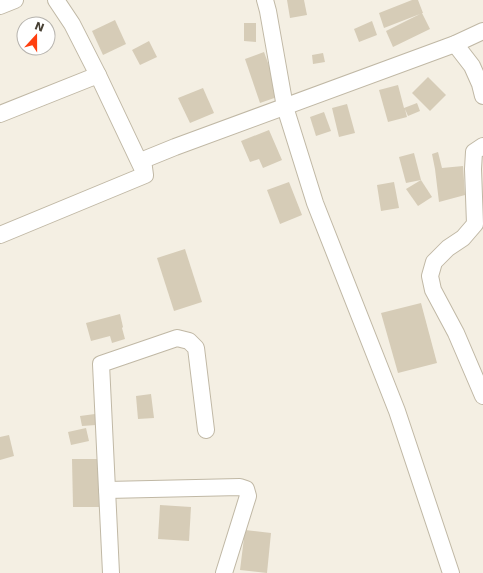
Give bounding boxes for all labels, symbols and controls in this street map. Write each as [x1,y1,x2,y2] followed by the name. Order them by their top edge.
[16,16,56,56] north arrow
[33,19,46,35] text: N

